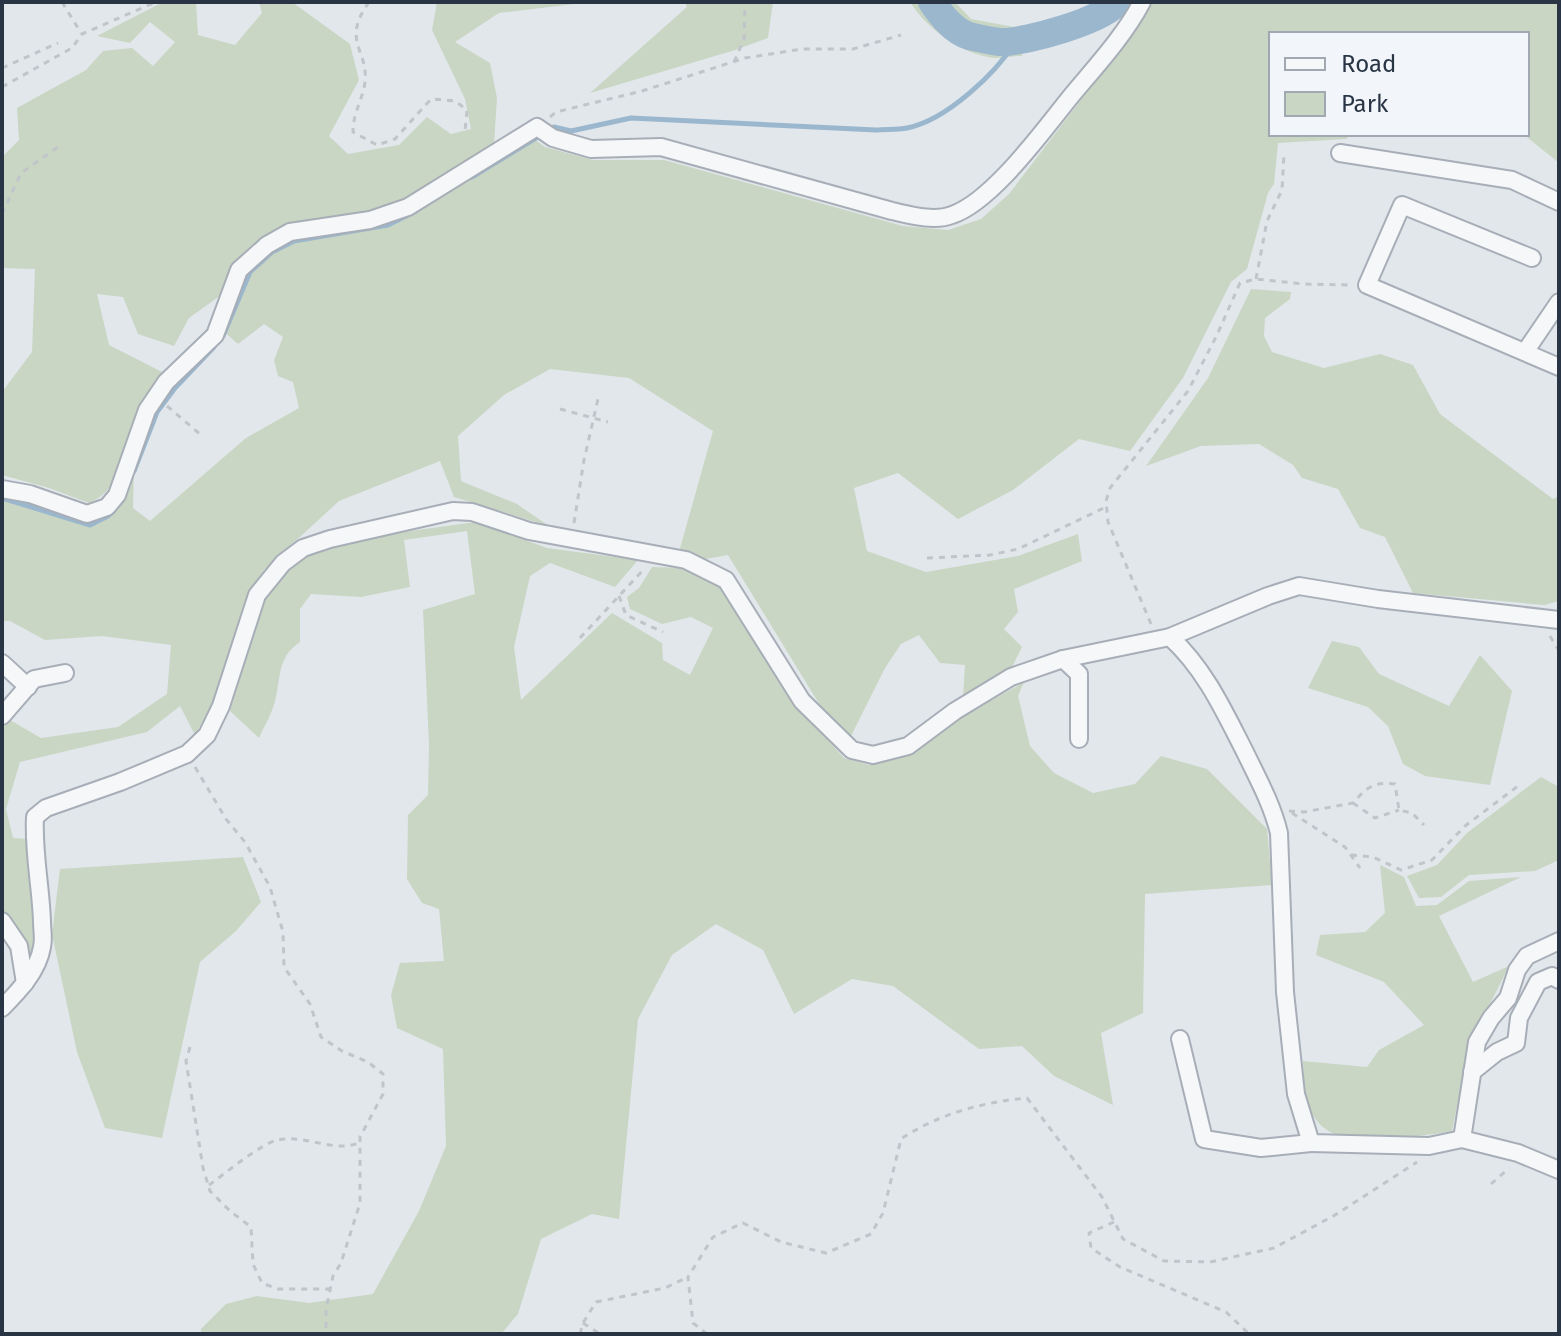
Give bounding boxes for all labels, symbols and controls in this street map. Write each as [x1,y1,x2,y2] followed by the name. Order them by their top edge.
[1269,32,1529,136] legend
[1341,50,1396,78] text: Road
[1341,90,1389,118] text: Park

